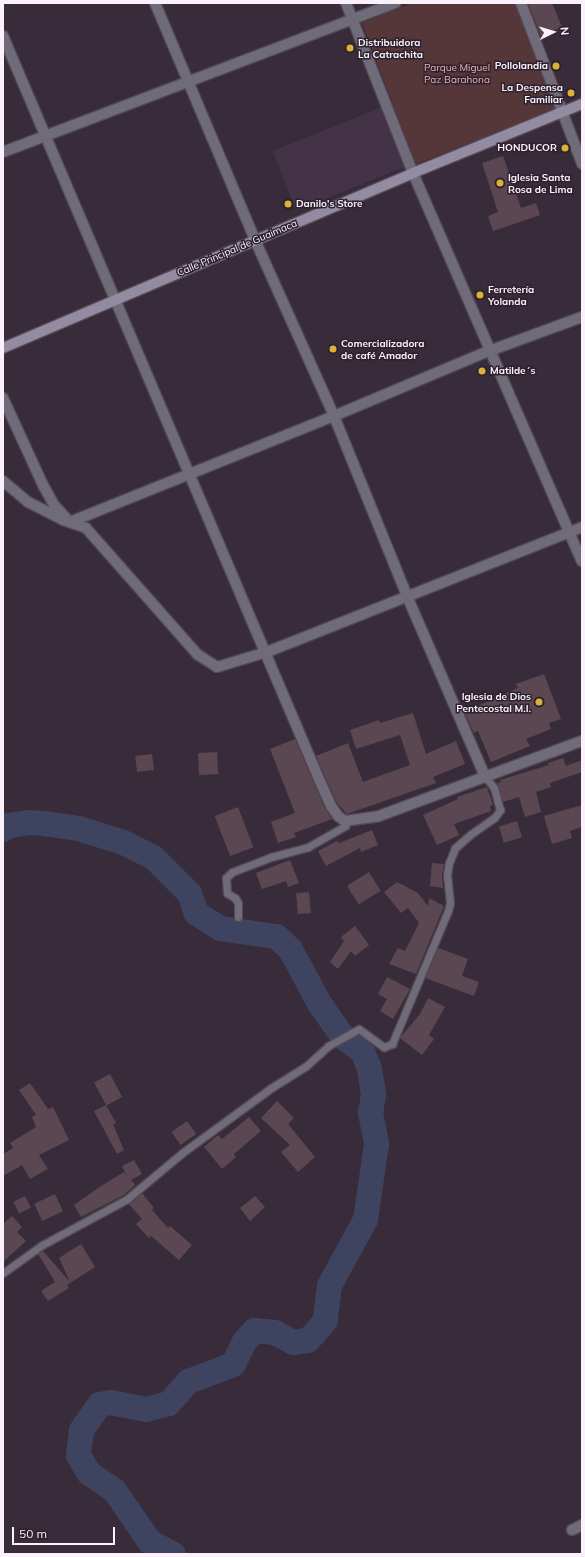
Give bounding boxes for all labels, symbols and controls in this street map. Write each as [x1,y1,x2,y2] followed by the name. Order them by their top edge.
[533,12,573,52] north arrow
[558,26,572,36] text: N
[358,36,423,60] place label: Distribuidora La Catrachita
[345,43,355,53] marker: Distribuidora La Catrachita
[495,60,548,72] place label: Pollolandia
[424,61,490,84] park label: Parque Miguel Paz Barahona
[551,61,561,71] marker: Pollolandia
[501,81,563,104] place label: La Despensa Familiar
[566,88,576,98] marker: La Despensa Familiar
[497,142,557,154] place label: HONDUCOR
[560,143,570,153] marker: HONDUCOR
[508,171,573,194] place label: Iglesia Santa Rosa de Lima
[495,178,505,188] marker: Iglesia Santa Rosa de Lima
[296,198,363,210] place label: Danilo's Store
[283,199,293,209] marker: Danilo's Store
[175,217,299,279] street label: Calle Principal de Guaimaca
[488,283,534,306] place label: Ferretería Yolanda
[475,290,485,300] marker: Ferretería Yolanda
[341,337,424,360] place label: Comercializadora de café Amador
[328,344,338,354] marker: Comercializadora de café Amador
[490,365,536,377] place label: Matilde´s
[477,366,487,376] marker: Matilde´s
[456,690,531,714] place label: Iglesia de Dios Pentecostal M.I.
[534,697,544,707] marker: Iglesia de Dios Pentecostal M.I.
[14,1519,117,1545] scale bar
[19,1526,47,1541] text: 50 m

